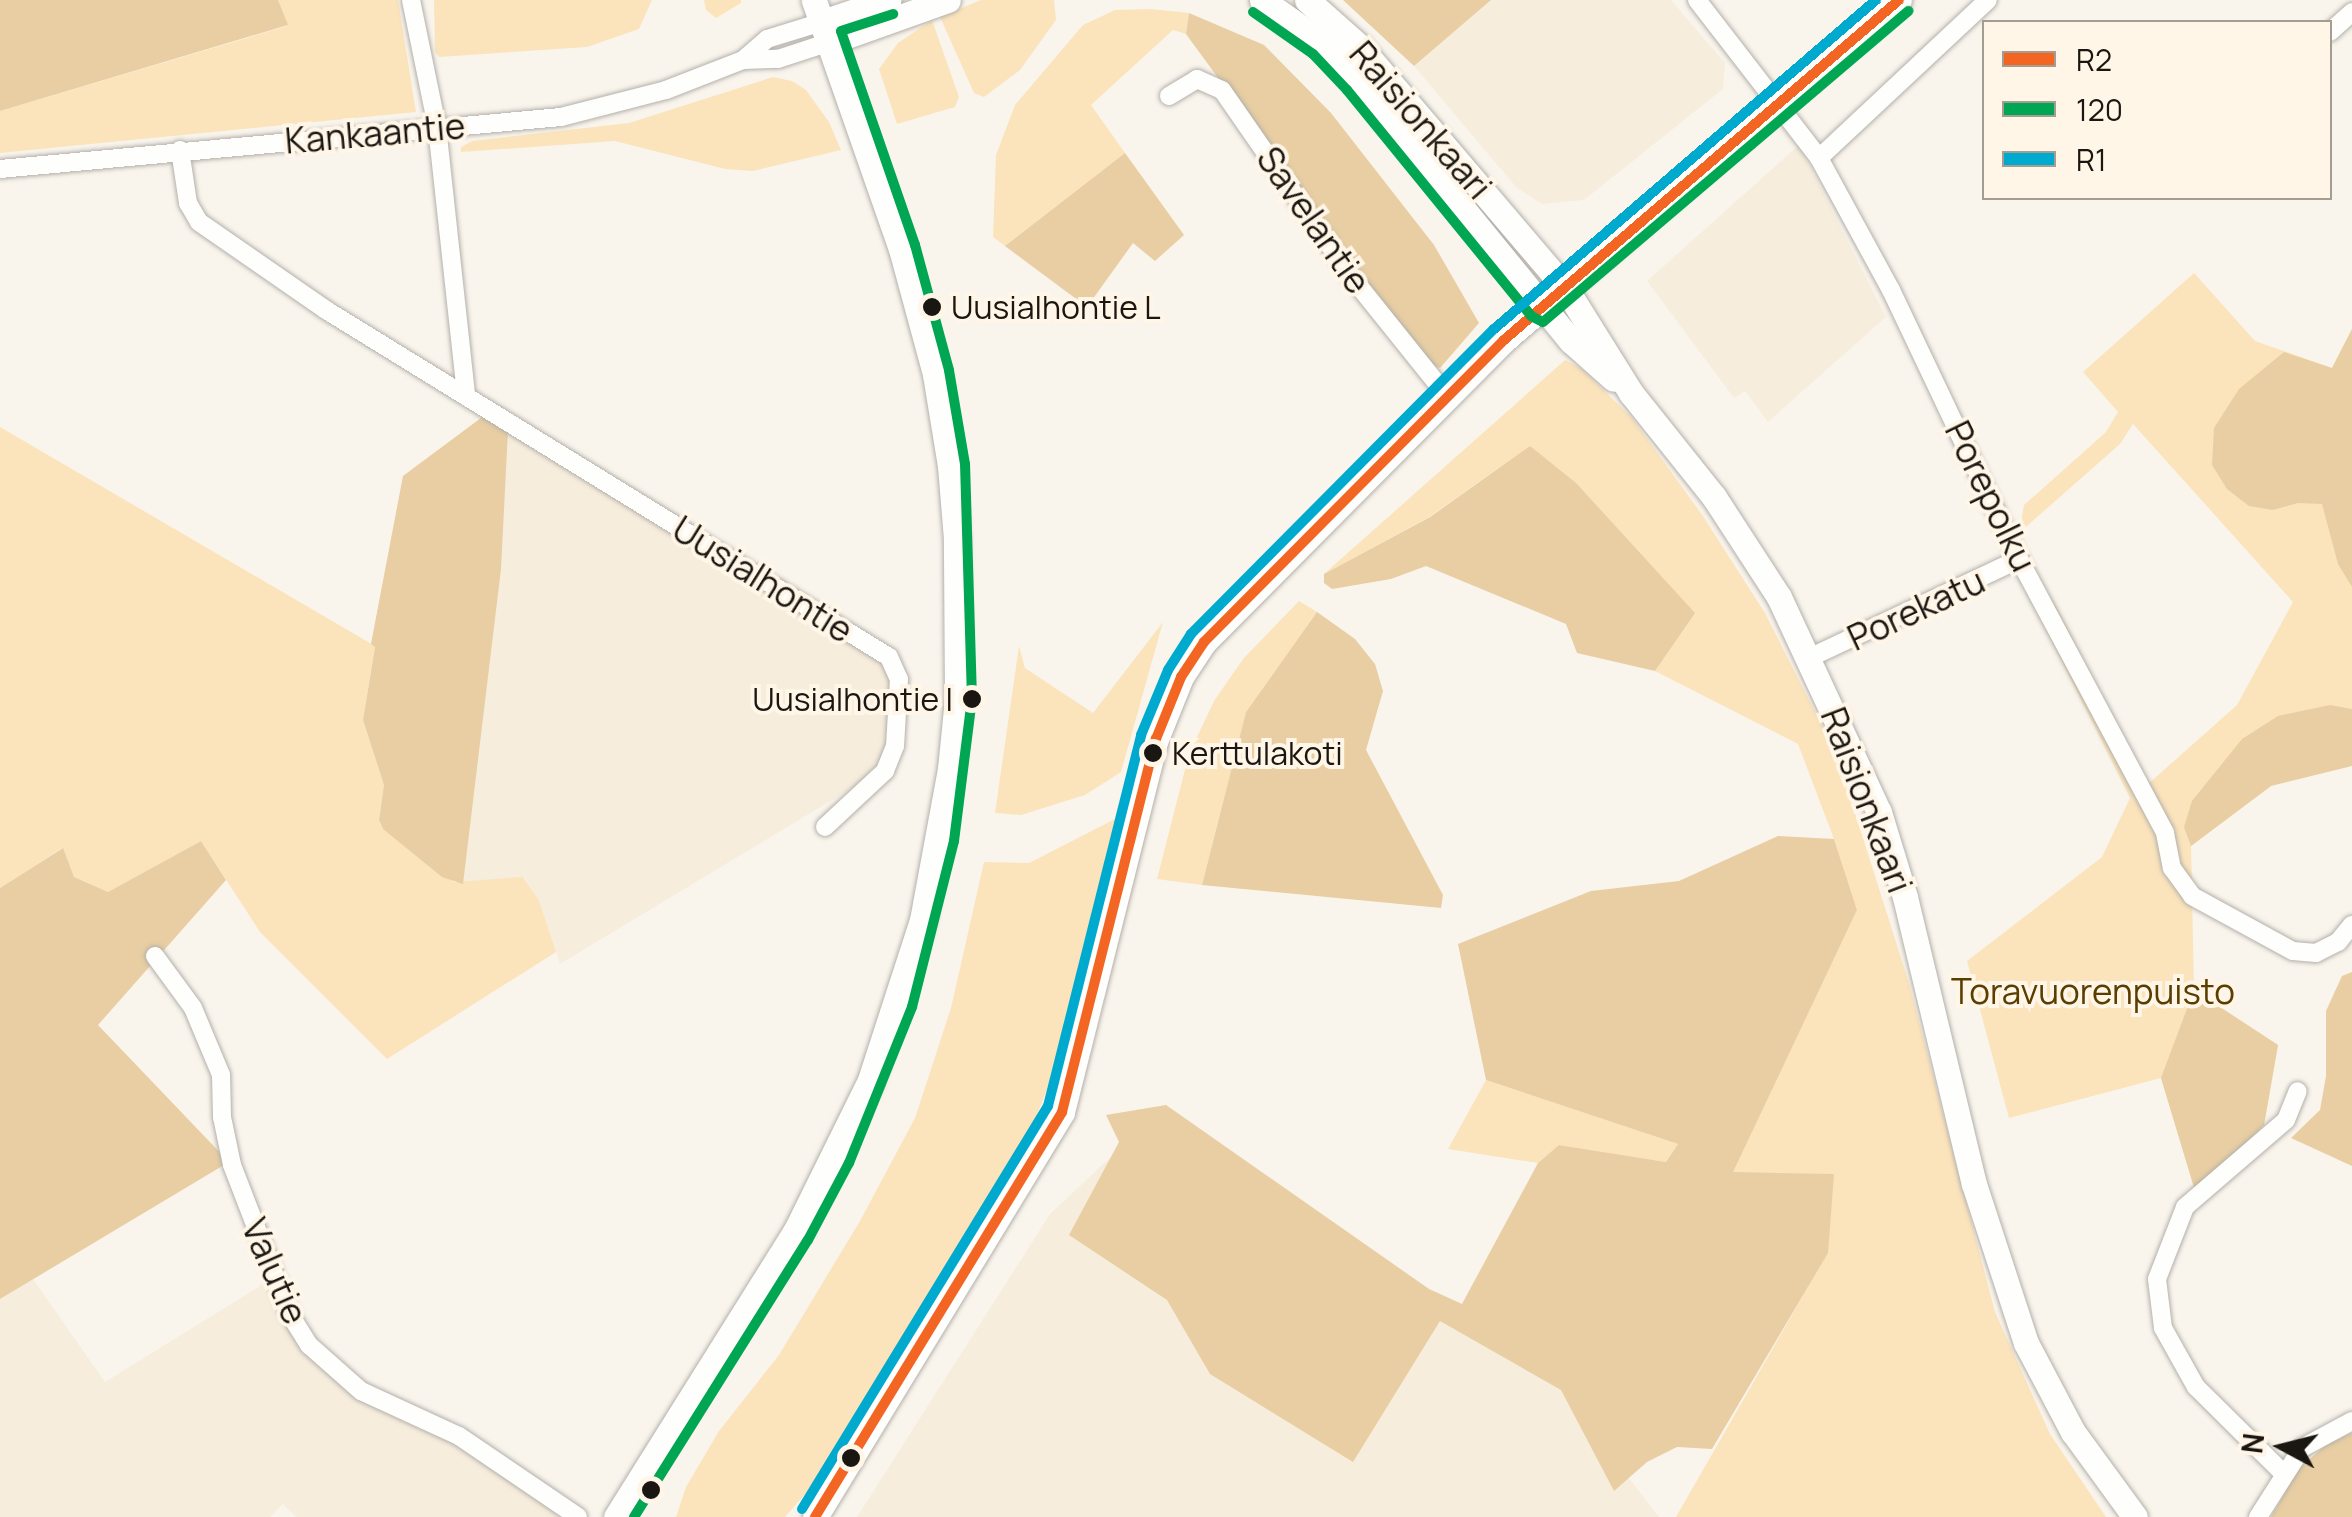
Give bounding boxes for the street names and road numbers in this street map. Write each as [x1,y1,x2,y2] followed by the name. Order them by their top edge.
[1341,33,1501,207] street label: Raisionkaari
[283,104,467,162] street label: Kankaantie
[1248,139,1380,301] street label: Savelantie
[1937,414,2045,578] street label: Porepolku
[665,507,861,651] street label: Uusialhontie
[1841,559,1991,659] street label: Porekatu
[1812,702,1922,898] street label: Raisionkaari
[233,1212,317,1330] street label: Valutie

